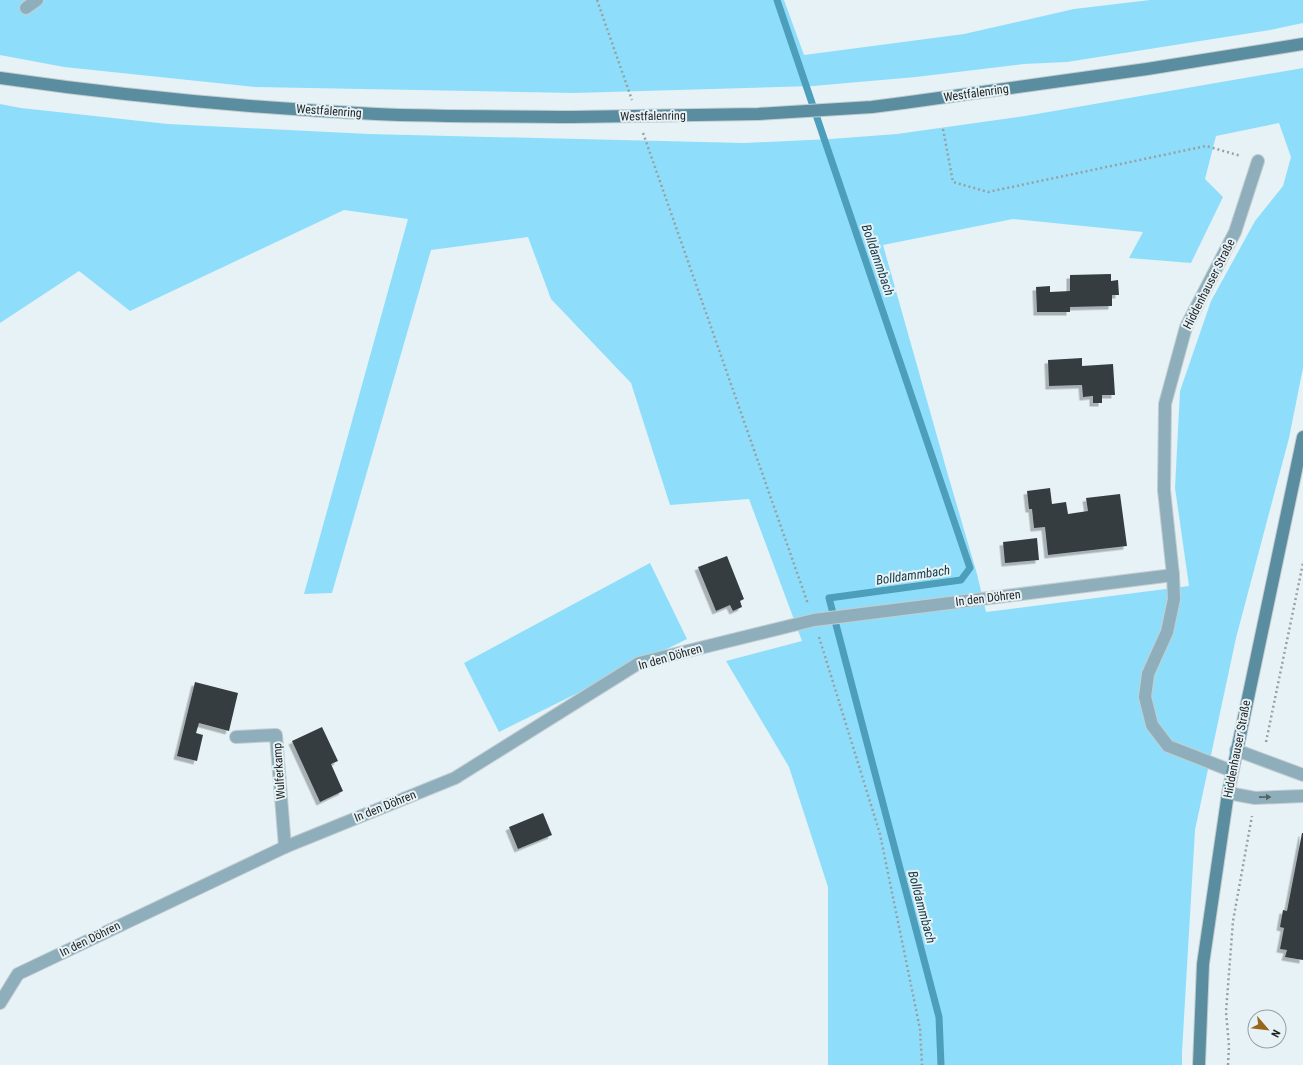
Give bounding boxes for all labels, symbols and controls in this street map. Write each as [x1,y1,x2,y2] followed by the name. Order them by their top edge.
[943,81,1009,104] street label: Westfalenring
[296,102,362,120] street label: Westfalenring
[620,108,686,124] street label: Westfalenring
[859,222,897,298] water label: Bolldammbach
[1180,236,1238,331] street label: Hiddenhauser Straße
[875,562,951,588] water label: Bolldammbach
[955,587,1021,609] street label: In den Döhren
[637,641,704,673] street label: In den Döhren
[1221,699,1253,799] street label: Hiddenhauser Straße
[270,742,288,800] street label: Wulferkamp
[352,787,418,825] street label: In den Döhren
[1259,794,1271,801] one-way arrow
[905,869,939,945] water label: Bolldammbach
[58,918,123,960] street label: In den Döhren
[1247,1009,1287,1049] north arrow
[1268,1027,1283,1040] text: N

